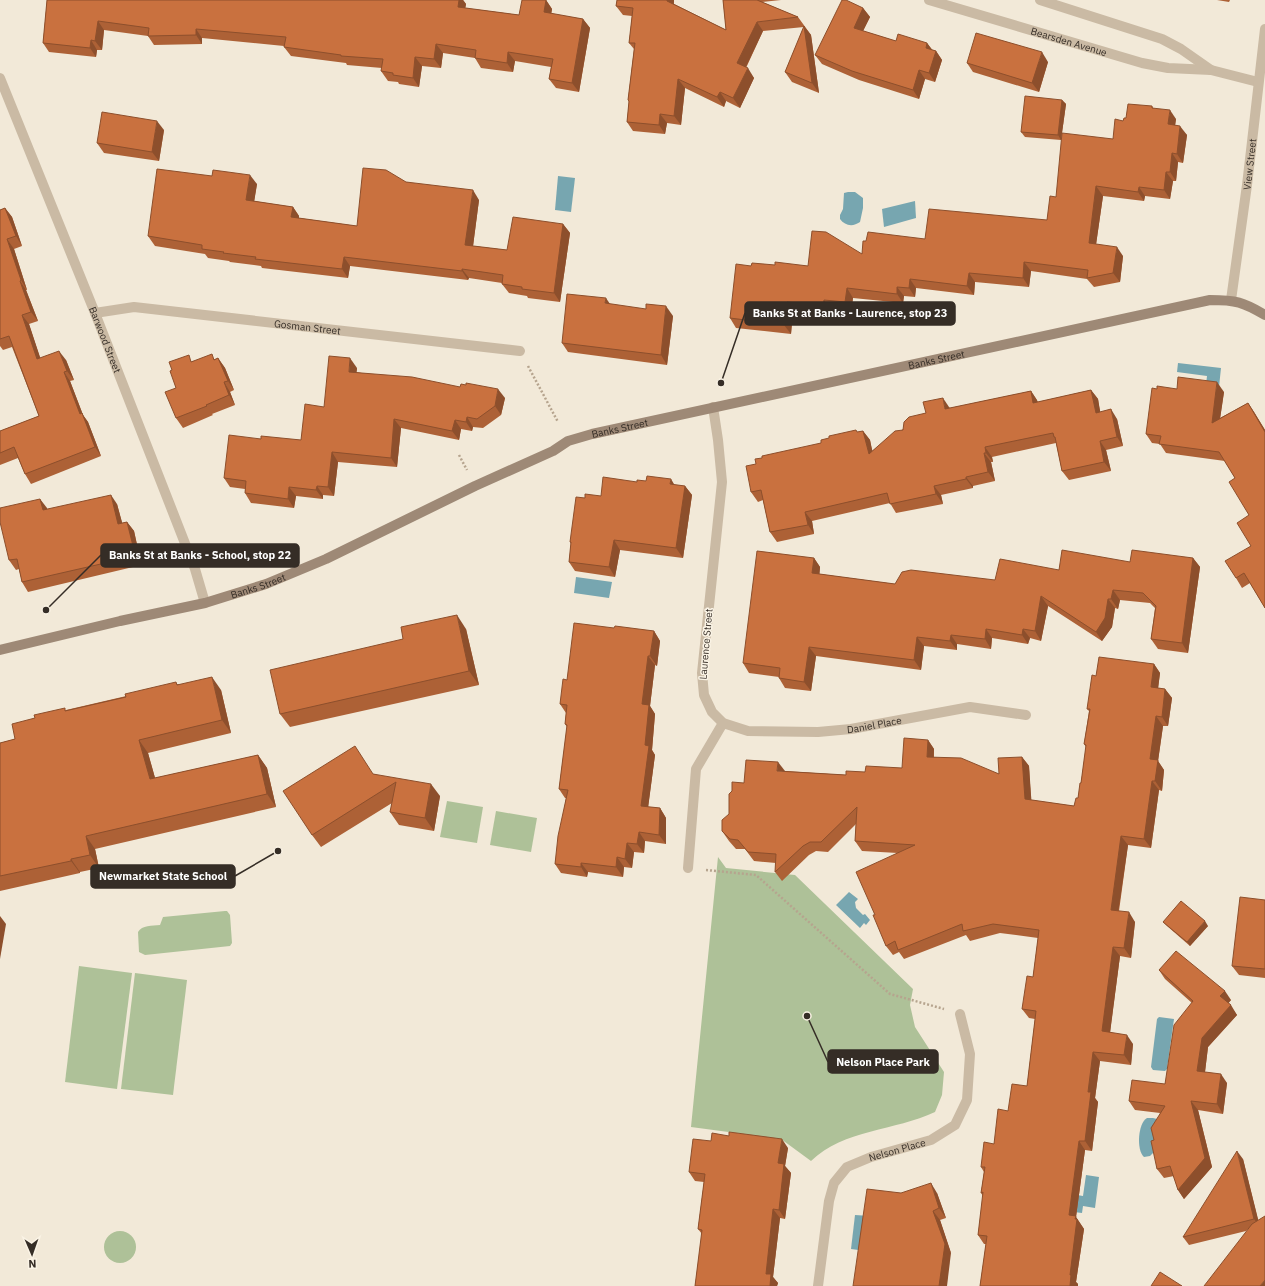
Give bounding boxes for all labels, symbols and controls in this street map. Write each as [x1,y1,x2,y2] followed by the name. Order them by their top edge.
[1029,24,1109,59] street label: Bearsden Avenue
[1240,137,1259,191] street label: View Street
[745,302,955,325] callout: Banks St at Banks - Laurence, stop 23
[87,305,124,375] street label: Barwood Street
[753,306,947,320] text: Banks St at Banks - Laurence, stop 23
[273,317,342,337] street label: Gosman Street
[907,347,966,372] street label: Banks Street
[590,415,650,440] street label: Banks Street
[101,544,299,567] callout: Banks St at Banks - School, stop 22
[109,548,291,562] text: Banks St at Banks - School, stop 22
[229,570,288,601] street label: Banks Street
[696,608,716,680] street label: Laurence Street
[846,713,903,736] street label: Daniel Place
[91,865,235,888] callout: Newmarket State School
[99,869,228,883] text: Newmarket State School
[828,1050,938,1073] callout: Nelson Place Park
[836,1055,930,1069] text: Nelson Place Park
[867,1135,927,1164] street label: Nelson Place
[12,1234,52,1274] north arrow
[28,1257,37,1271] text: N

